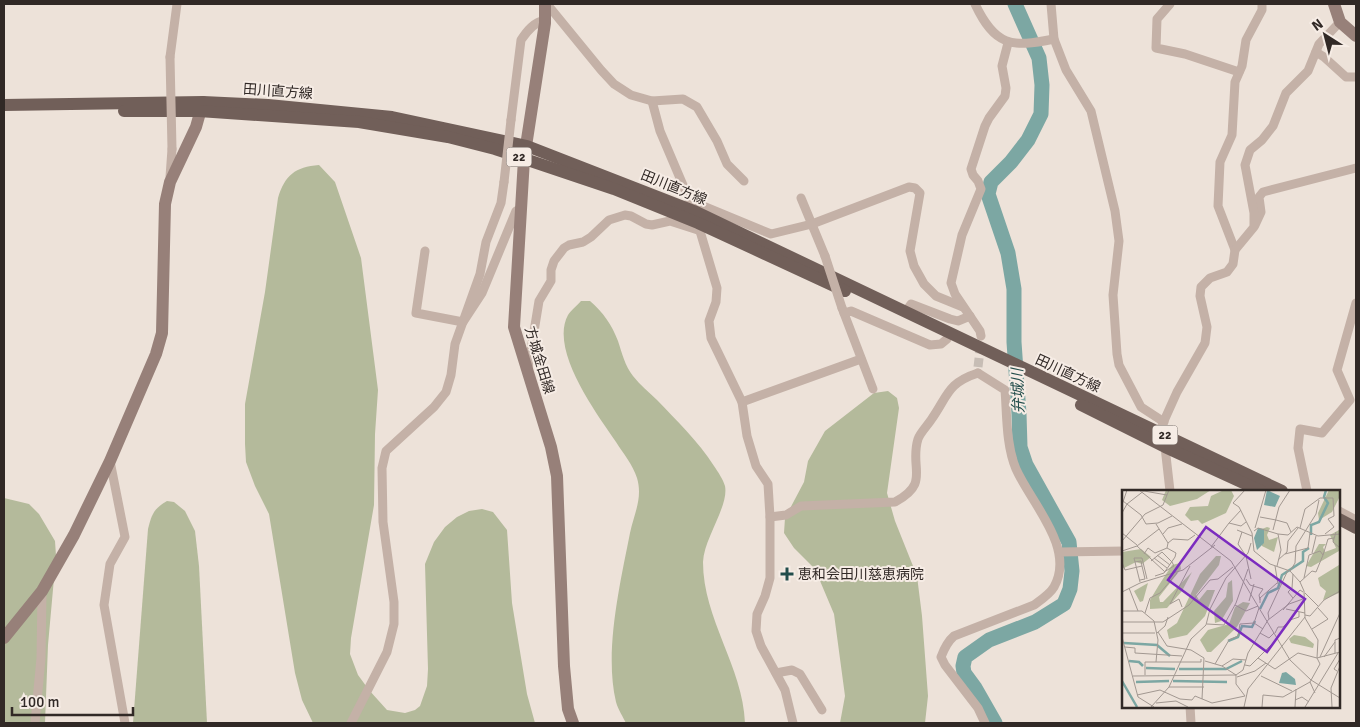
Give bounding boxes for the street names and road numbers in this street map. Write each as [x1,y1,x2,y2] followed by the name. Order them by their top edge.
[242,81,313,102] street label: 田川直方線
[506,148,532,166] road number: 22
[638,166,709,208] street label: 田川直方線
[521,324,558,396] street label: 方城金田線
[1032,351,1103,396] street label: 田川直方線
[1152,426,1178,444] road number: 22

